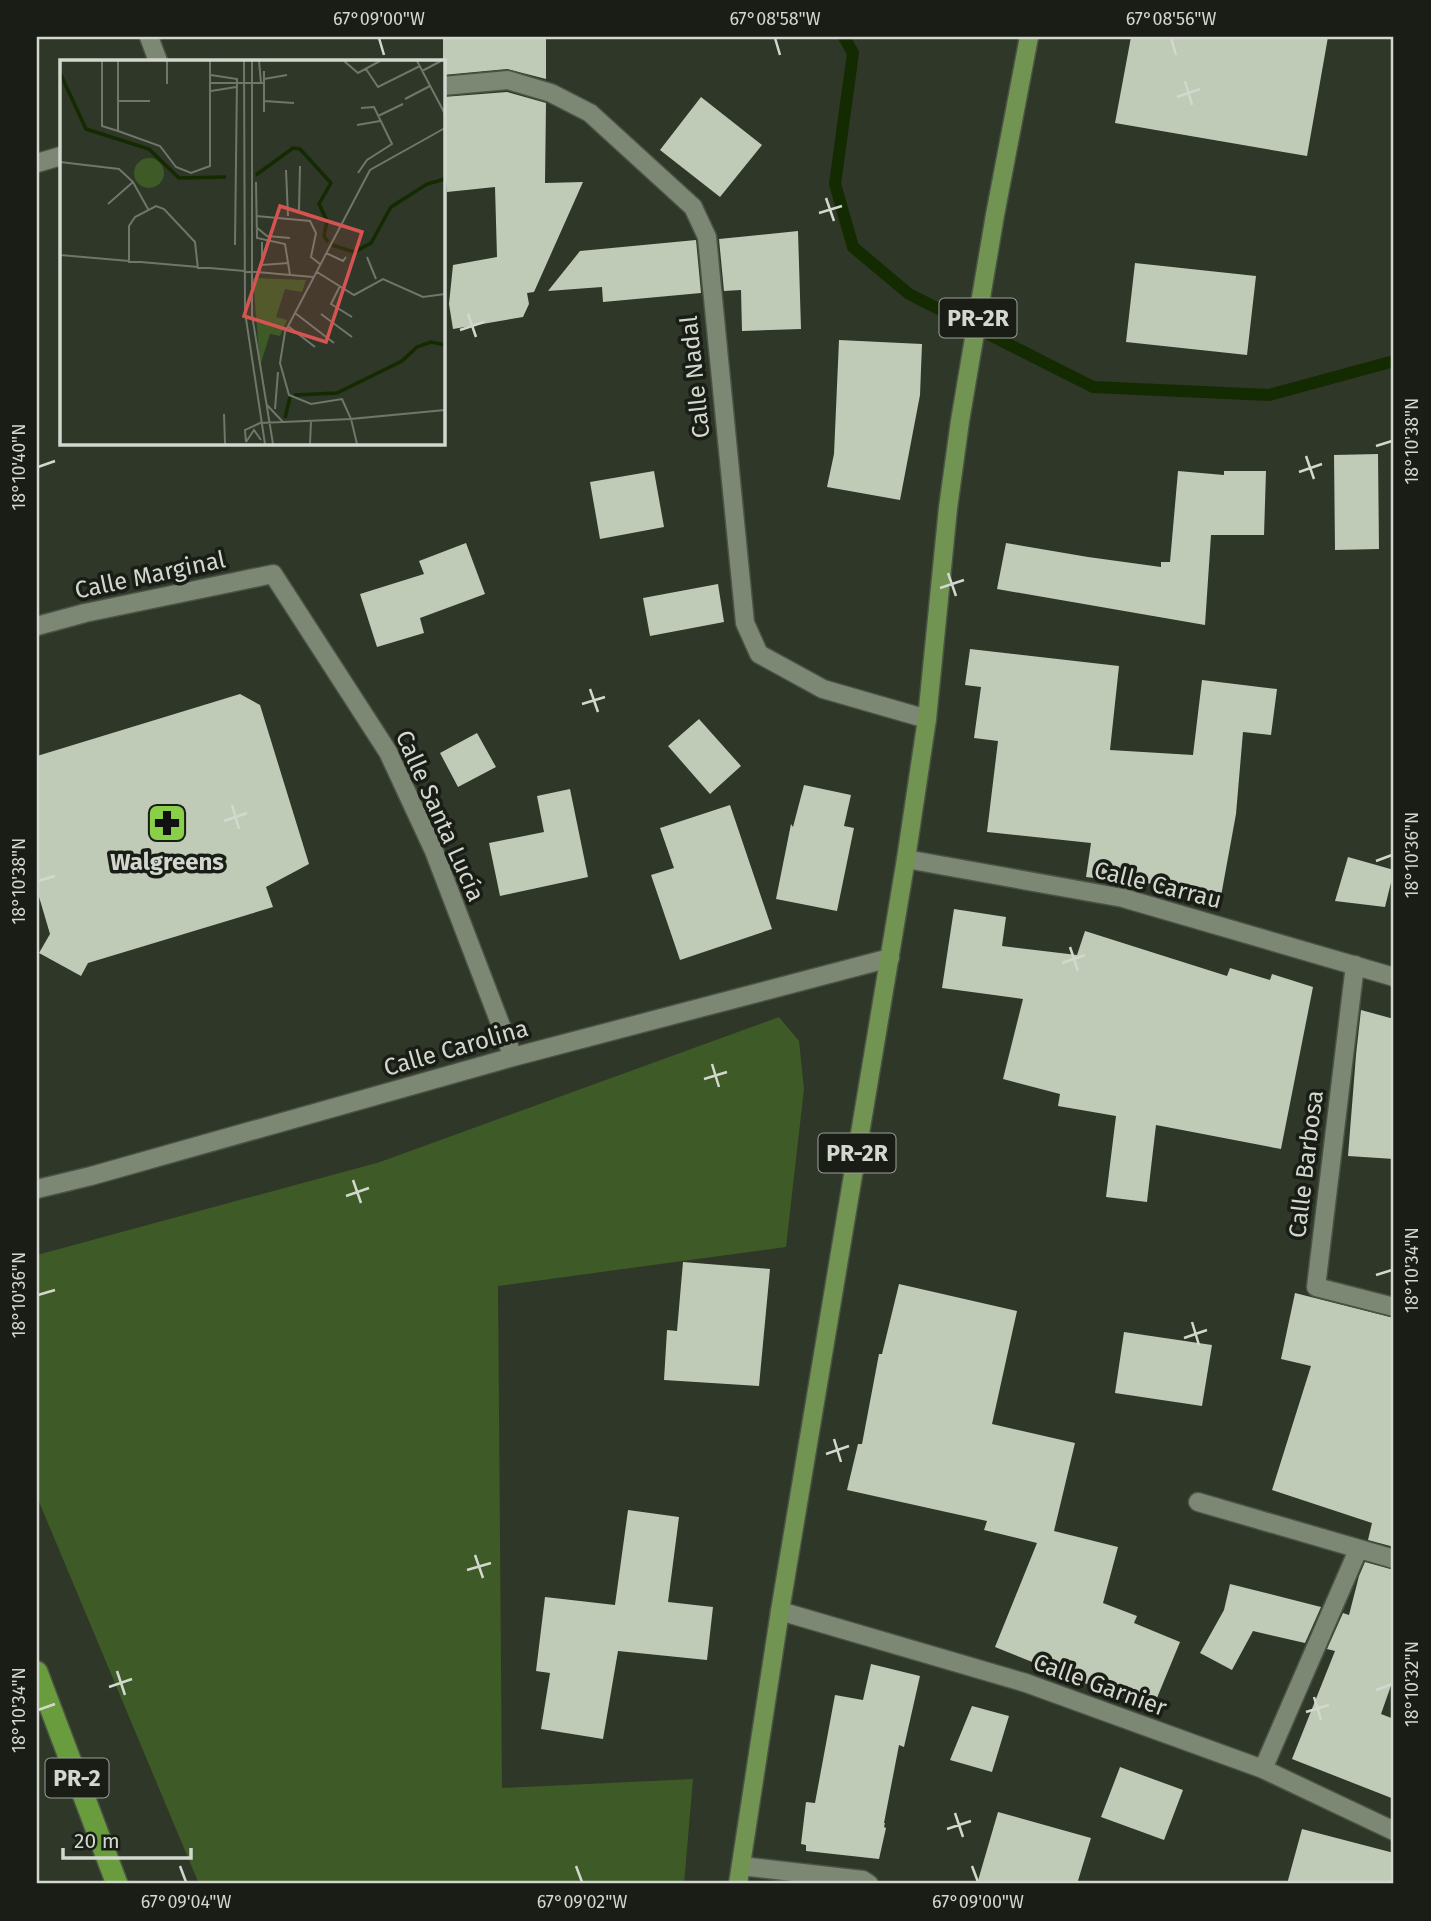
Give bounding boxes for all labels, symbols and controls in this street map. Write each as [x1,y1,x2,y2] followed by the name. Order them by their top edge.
[333,8,425,30] text: 67°09'00"W
[729,8,821,30] text: 67°08'58"W
[1126,8,1216,30] text: 67°08'56"W
[60,60,444,444] inset map
[940,298,1016,338] road number: PR-2R
[675,314,715,440] street label: Calle Nadal
[1401,398,1423,484] text: 18°10'38"N
[8,424,30,510] text: 18°10'40"N
[72,545,228,605] street label: Calle Marginal
[390,726,490,906] street label: Calle Santa Lucía
[146,802,188,844] pharmacy icon: Walgreens
[1401,812,1423,898] text: 18°10'36"N
[8,838,30,924] text: 18°10'38"N
[110,848,224,876] place label: Walgreens
[1091,856,1225,914] street label: Calle Carrau
[380,1014,532,1082] street label: Calle Carolina
[1283,1089,1329,1239] street label: Calle Barbosa
[818,1134,896,1172] road number: PR-2R
[1401,1227,1423,1313] text: 18°10'34"N
[8,1252,30,1338] text: 18°10'36"N
[1401,1641,1423,1727] text: 18°10'32"N
[1029,1648,1171,1722] street label: Calle Garnier
[8,1667,30,1753] text: 18°10'34"N
[46,1758,108,1798] road number: PR-2
[63,1816,191,1860] scale bar
[74,1828,120,1854] text: 20 m
[141,1891,231,1913] text: 67°09'04"W
[537,1891,627,1913] text: 67°09'02"W
[932,1891,1024,1913] text: 67°09'00"W

